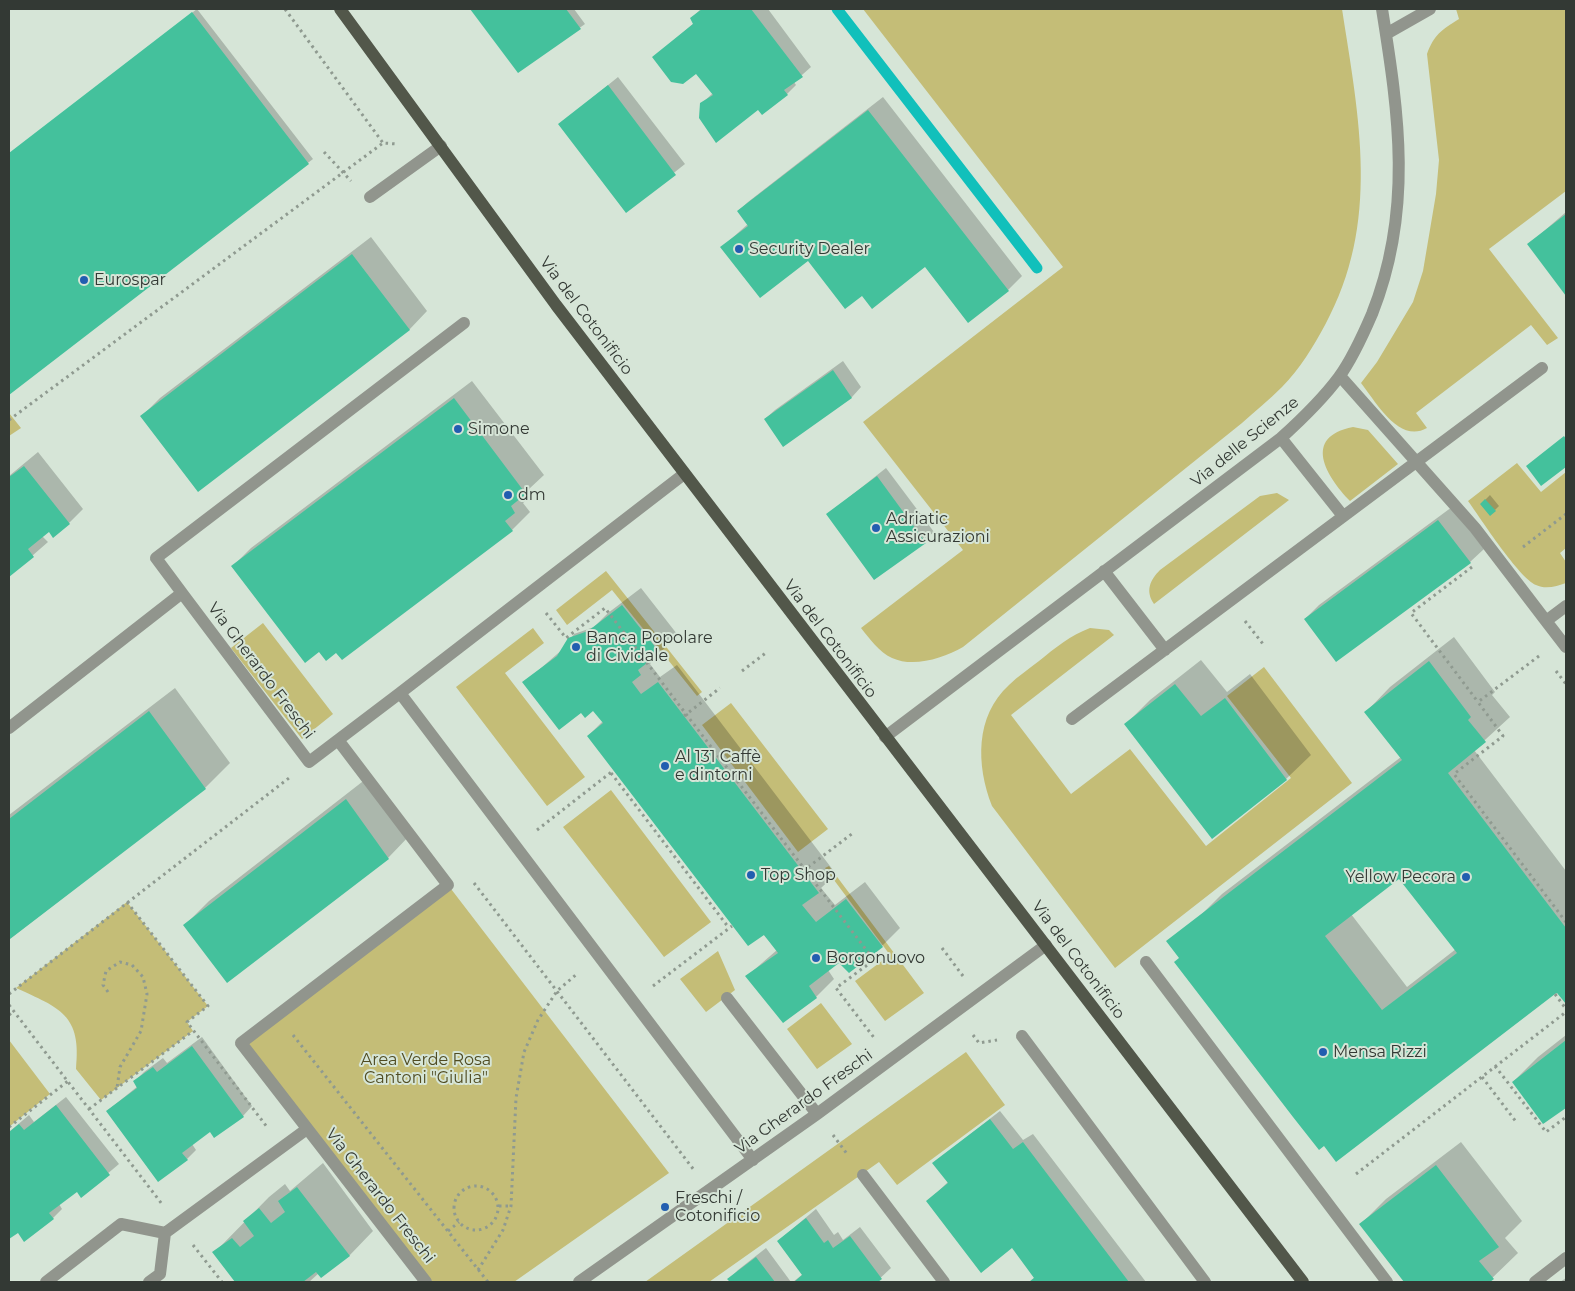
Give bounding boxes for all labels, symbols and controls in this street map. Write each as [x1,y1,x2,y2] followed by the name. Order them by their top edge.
[749,239,870,259] place label: Security Dealer
[733,243,745,255] marker: Security Dealer
[535,253,637,379] street label: Via del Cotonificio
[94,270,166,290] place label: Eurospar
[78,274,90,286] marker: Eurospar
[1187,393,1303,491] street label: Via delle Scienze
[468,419,530,439] place label: Simone
[452,423,464,435] marker: Simone
[518,485,546,505] place label: dm
[502,489,514,501] marker: dm
[886,509,990,547] place label: Adriatic Assicurazioni
[870,522,882,534] marker: Adriatic Assicurazioni
[779,576,881,702] street label: Via del Cotonificio
[203,599,319,743] street label: Via Gherardo Freschi
[586,628,713,666] place label: Banca Popolare di Cividale
[570,641,582,653] marker: Banca Popolare di Cividale
[675,747,761,785] place label: Al 131 Caffè e dintorni
[659,760,671,772] marker: Al 131 Caffè e dintorni
[761,865,836,885] place label: Top Shop
[1345,867,1456,887] place label: Yellow Pecora
[745,869,757,881] marker: Top Shop
[1460,871,1472,883] marker: Yellow Pecora
[1027,897,1129,1023] street label: Via del Cotonificio
[826,948,925,968] place label: Borgonuovo
[810,952,822,964] marker: Borgonuovo
[1333,1042,1427,1062] place label: Mensa Rizzi
[731,1046,877,1158] street label: Via Gherardo Freschi
[1317,1046,1329,1058] marker: Mensa Rizzi
[361,1050,491,1088] park label: Area Verde Rosa Cantoni "Giulia"
[321,1125,439,1267] street label: Via Gherardo Freschi
[675,1188,760,1226] place label: Freschi / Cotonificio
[659,1201,671,1213] marker: Freschi / Cotonificio

